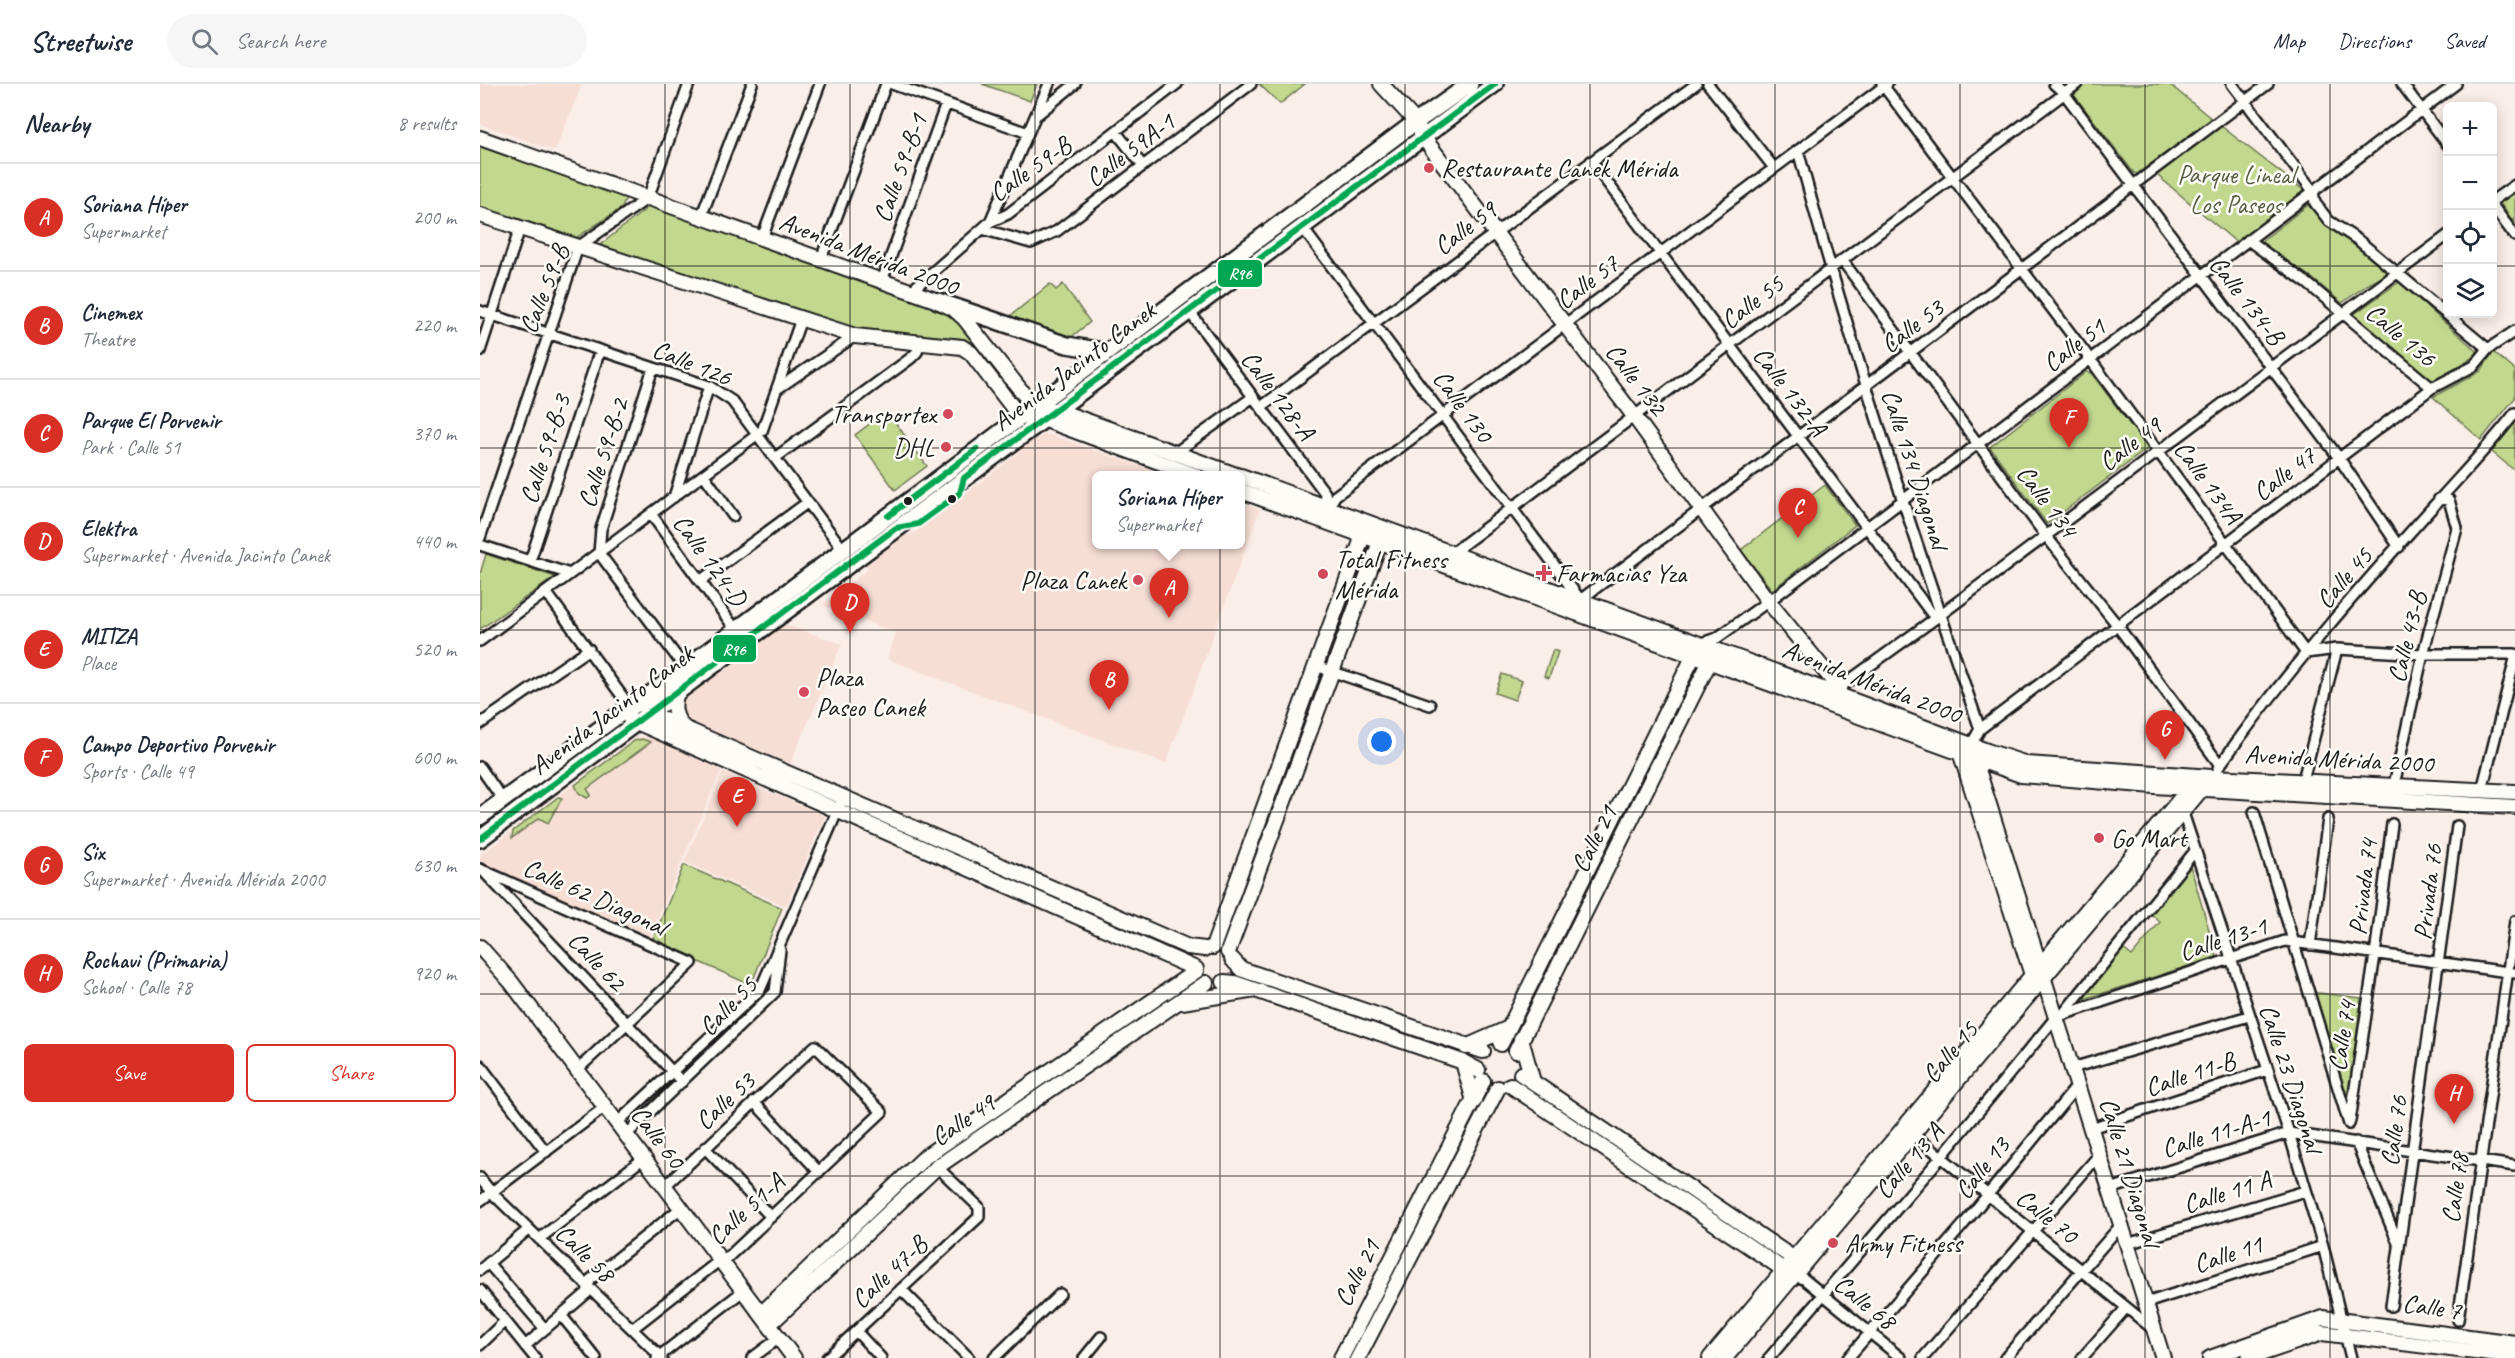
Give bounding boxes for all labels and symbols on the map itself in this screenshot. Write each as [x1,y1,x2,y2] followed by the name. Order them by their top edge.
[1079,105,1182,194] street label: Calle 59A-1
[865,108,935,227] street label: Calle 59-B-1
[983,128,1079,209] street label: Calle 59-B
[1441,152,1679,185] place label: Restaurante Canek Mérida
[2177,158,2299,221] park label: Parque Lineal Los Paseos
[1422,161,1436,175] marker: Restaurante Canek Mérida
[1427,192,1505,262] street label: Calle 59
[775,205,965,304] street label: Avenida Mérida 2000
[511,239,577,338] street label: Calle 59-B
[1549,247,1626,316] street label: Calle 57
[2202,249,2293,352] street label: Calle 134-B
[1217,259,1263,288] line badge: R96
[1228,264,1253,284] text: R96
[1714,267,1791,336] street label: Calle 55
[1874,290,1952,360] street label: Calle 53
[986,293,1163,438] street label: Avenida Jacinto Canek
[2359,296,2444,375] street label: Calle 136
[2036,310,2113,379] street label: Calle 51
[648,332,738,394] street label: Calle 126
[1598,336,1675,424] street label: Calle 132
[1746,340,1836,444] street label: Calle 132-A
[1234,344,1324,448] street label: Calle 128-A
[1425,363,1502,451] street label: Calle 130
[1874,385,1958,557] street label: Calle 134 Diagonal
[512,388,579,508] street label: Calle 59-B-3
[570,392,637,512] street label: Calle 59-B-2
[831,398,938,431] place label: Transportex
[2050,398,2088,448] pin: F
[941,407,955,421] marker: Transportex
[2092,408,2170,478] street label: Calle 49
[893,431,935,464] place label: DHL
[2167,434,2251,532] street label: Calle 134A
[2246,439,2323,508] street label: Calle 47
[939,440,953,454] marker: DHL
[2009,458,2086,546] street label: Calle 134
[1778,488,1818,538] pin: C
[946,493,958,505] unlabelled marker
[902,495,914,507] unlabelled marker
[666,508,756,614] street label: Calle 124-D
[2308,540,2380,615] street label: Calle 45
[1335,543,1449,606] place label: Total Fitness Mérida
[1556,557,1688,590] place label: Farmacias Yza
[1020,564,1129,597] place label: Plaza Canek
[1537,566,1551,580] marker: Farmacias Yza
[1316,567,1330,581] marker: Total Fitness Mérida
[1150,568,1188,618] pin: A
[1131,573,1145,587] marker: Plaza Canek
[830,584,869,633] pin: D
[2380,587,2435,686] street label: Calle 43-B
[1778,633,1968,732] street label: Avenida Mérida 2000
[712,634,757,663] line badge: R96
[524,637,701,782] street label: Avenida Jacinto Canek
[722,640,747,660] text: R96
[1090,660,1128,710] pin: B
[816,661,927,724] place label: Plaza Paseo Canek
[797,685,811,699] marker: Plaza Paseo Canek
[2146,710,2184,760] pin: G
[1367,727,1396,756] your location
[2244,738,2437,781] street label: Avenida Mérida 2000
[718,778,756,827] pin: E
[1563,799,1625,878] street label: Calle 21
[2111,822,2189,855] place label: Go Mart
[2092,831,2106,845] marker: Go Mart
[2341,835,2386,937] street label: Privada 74
[2406,841,2450,942] street label: Privada 76
[518,851,676,945] street label: Calle 62 Diagonal
[2175,909,2272,969] street label: Calle 13-1
[561,924,635,1000] street label: Calle 62
[692,968,765,1043] street label: Calle 55
[2320,996,2364,1073] street label: Calle 74
[2252,1000,2332,1160] street label: Calle 23 Diagonal
[1915,1013,1986,1090] street label: Calle 15
[2141,1044,2241,1104] street label: Calle 11-B
[688,1063,764,1137] street label: Calle 53
[2434,1074,2474,1124] pin: H
[925,1085,1003,1153] street label: Calle 49
[2373,1092,2415,1168] street label: Calle 76
[2092,1094,2170,1255] street label: Calle 21 Diagonal
[624,1099,694,1177] street label: Calle 60
[2157,1100,2276,1165] street label: Calle 11-A-1
[1867,1115,1952,1206] street label: Calle 13 A
[1947,1128,2018,1206] street label: Calle 13
[2434,1148,2477,1225] street label: Calle 78
[2179,1163,2277,1221] street label: Calle 11 A
[701,1165,793,1252] street label: Calle 51-A
[2009,1181,2087,1252] street label: Calle 70
[548,1217,623,1291] street label: Calle 58
[844,1227,935,1316] street label: Calle 47-B
[1845,1227,1964,1260] place label: Army Fitness
[2189,1227,2268,1281] street label: Calle 11
[1326,1233,1388,1312] street label: Calle 21
[1826,1236,1840,1250] marker: Army Fitness
[1827,1267,1905,1338] street label: Calle 68
[2401,1287,2465,1328] street label: Calle 7

